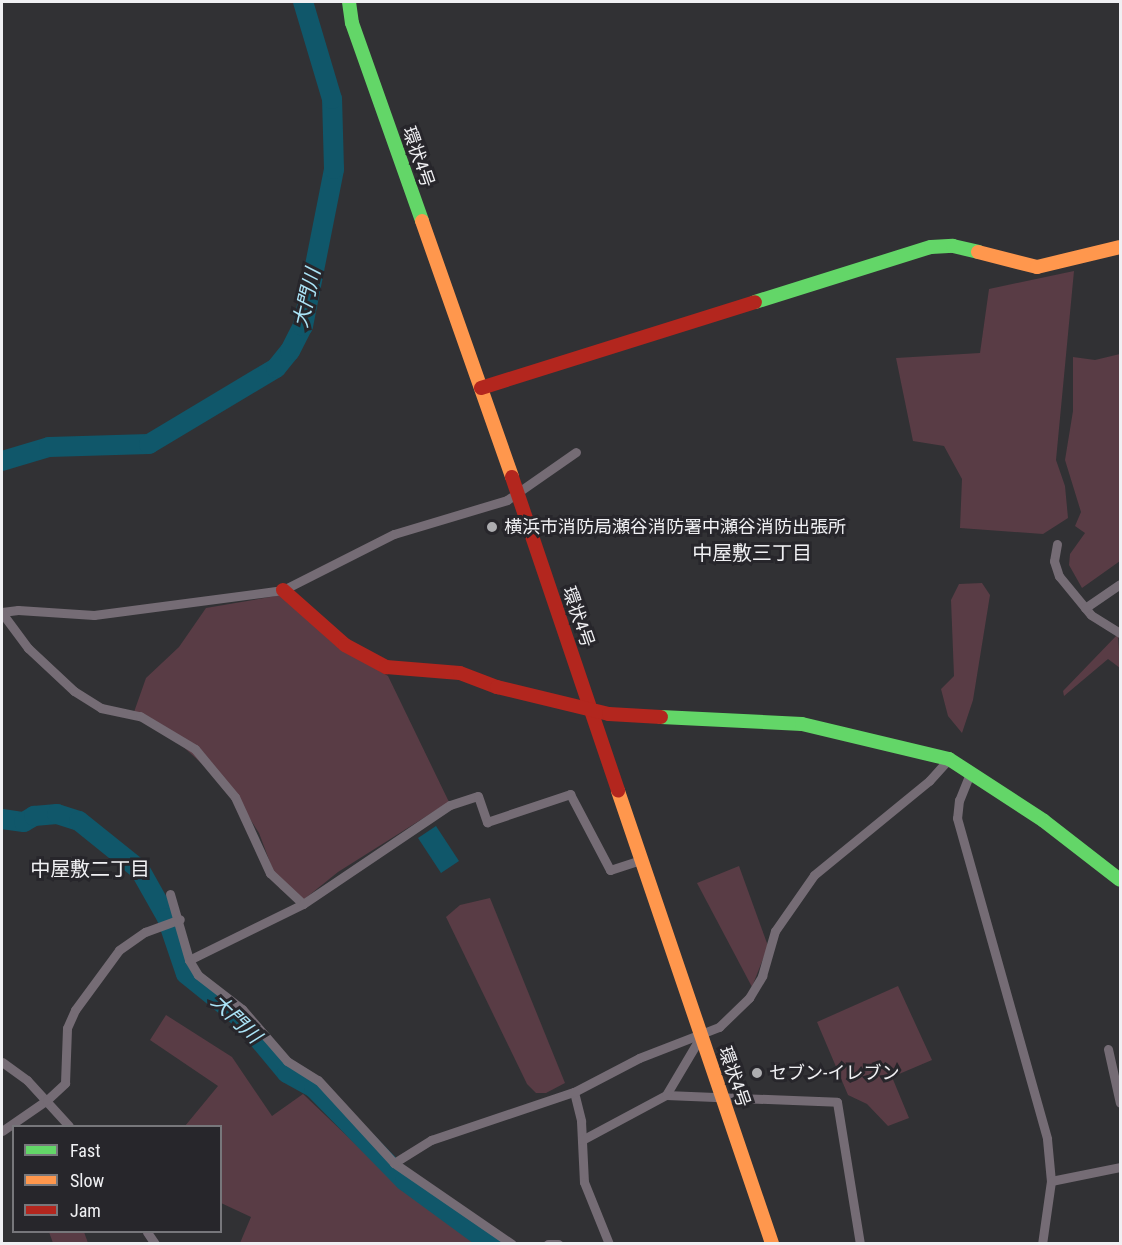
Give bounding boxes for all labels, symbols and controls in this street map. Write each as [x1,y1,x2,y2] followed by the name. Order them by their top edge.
[398,124,438,190] street label: 環状4号
[289,266,325,330] water label: 大門川
[504,516,846,538] place label: 横浜市消防局瀬谷消防署中瀬谷消防出張所
[485,520,499,534] marker: 横浜市消防局瀬谷消防署中瀬谷消防出張所
[692,541,812,565] district label: 中屋敷三丁目
[558,584,598,650] street label: 環状4号
[30,857,150,881] district label: 中屋敷二丁目
[206,990,266,1048] water label: 大門川
[714,1044,754,1110] street label: 環状4号
[769,1062,899,1084] place label: セブン-イレブン
[750,1066,764,1080] marker: セブン-イレブン
[12,1125,222,1233] legend
[70,1140,101,1161] text: Fast
[70,1170,104,1191] text: Slow
[70,1200,101,1221] text: Jam

